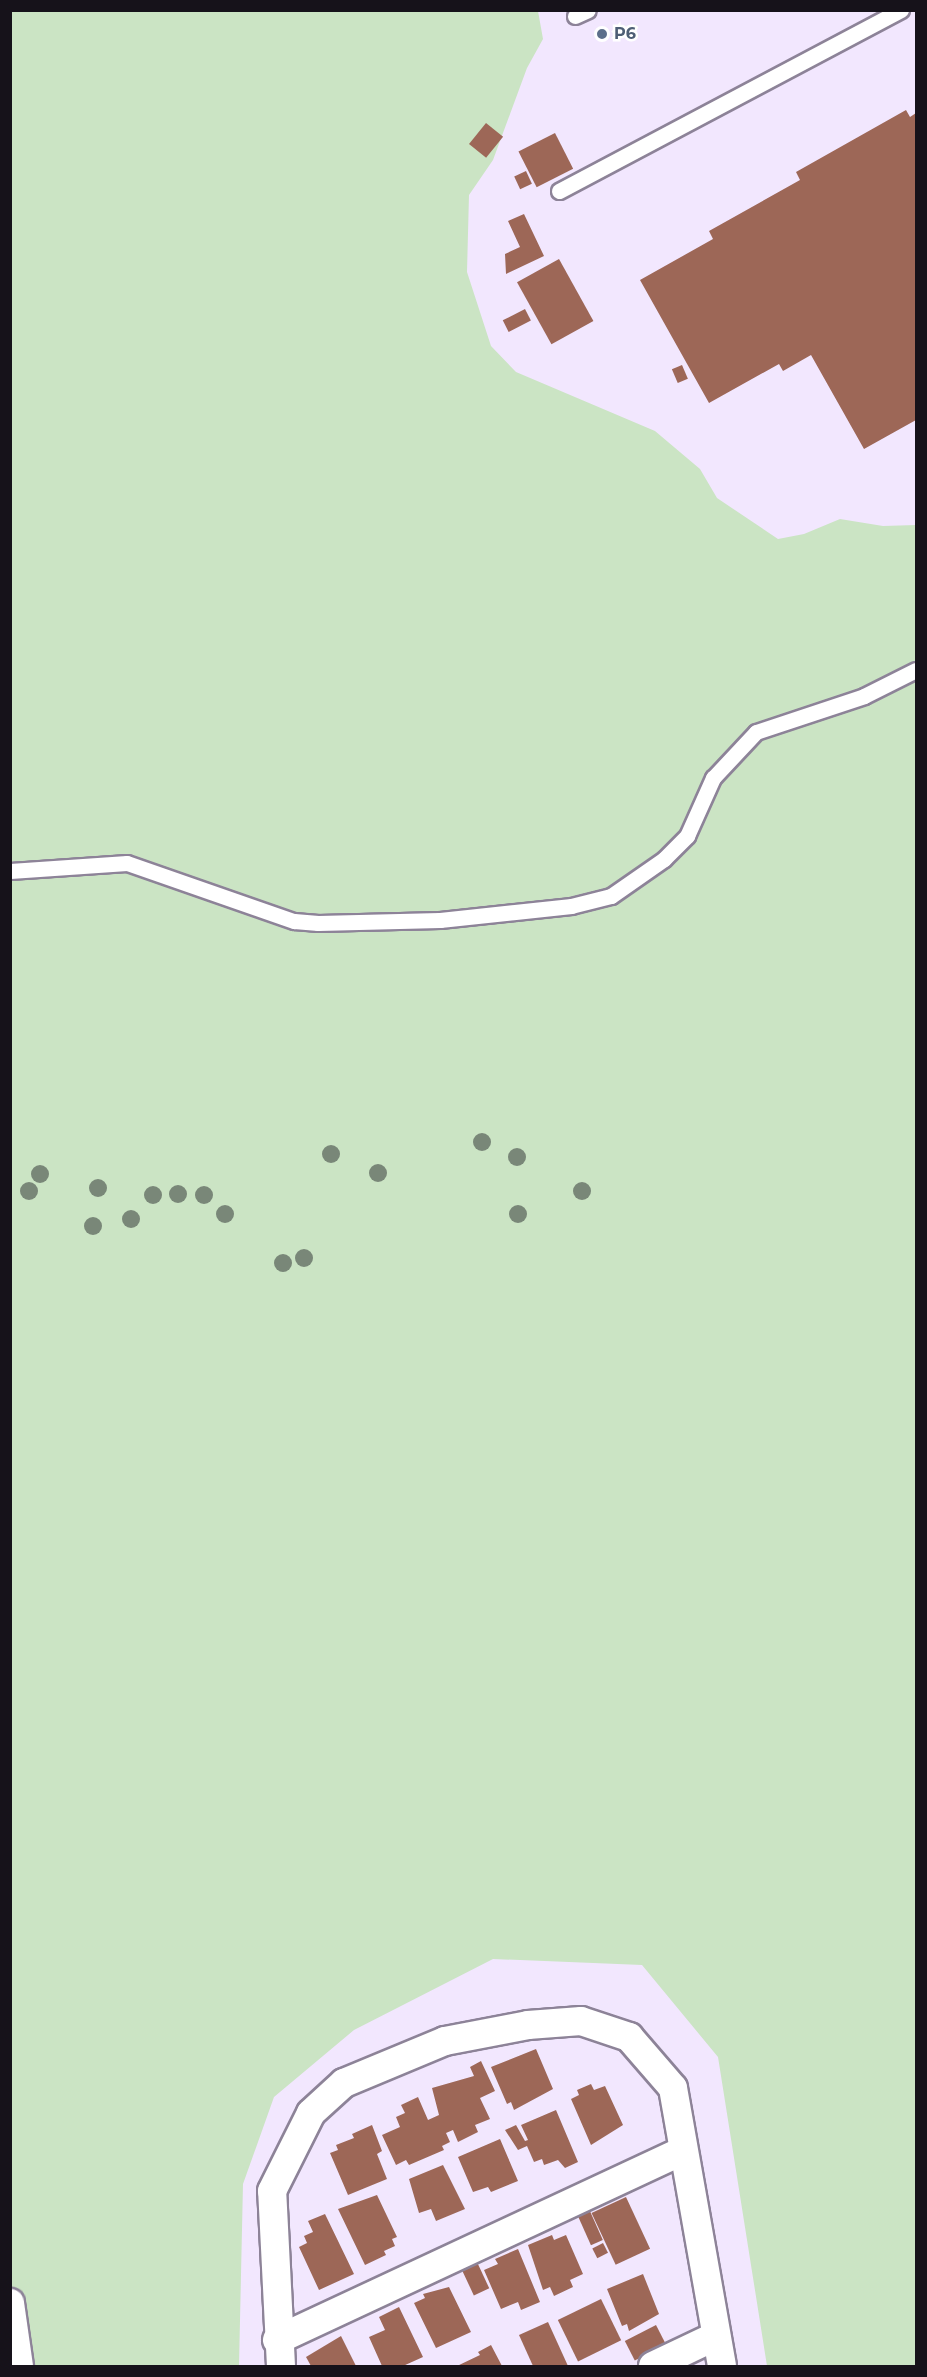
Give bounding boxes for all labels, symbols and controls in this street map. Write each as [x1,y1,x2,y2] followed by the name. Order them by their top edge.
[614,24,636,44] place label: P6
[595,27,609,41] marker: P6

